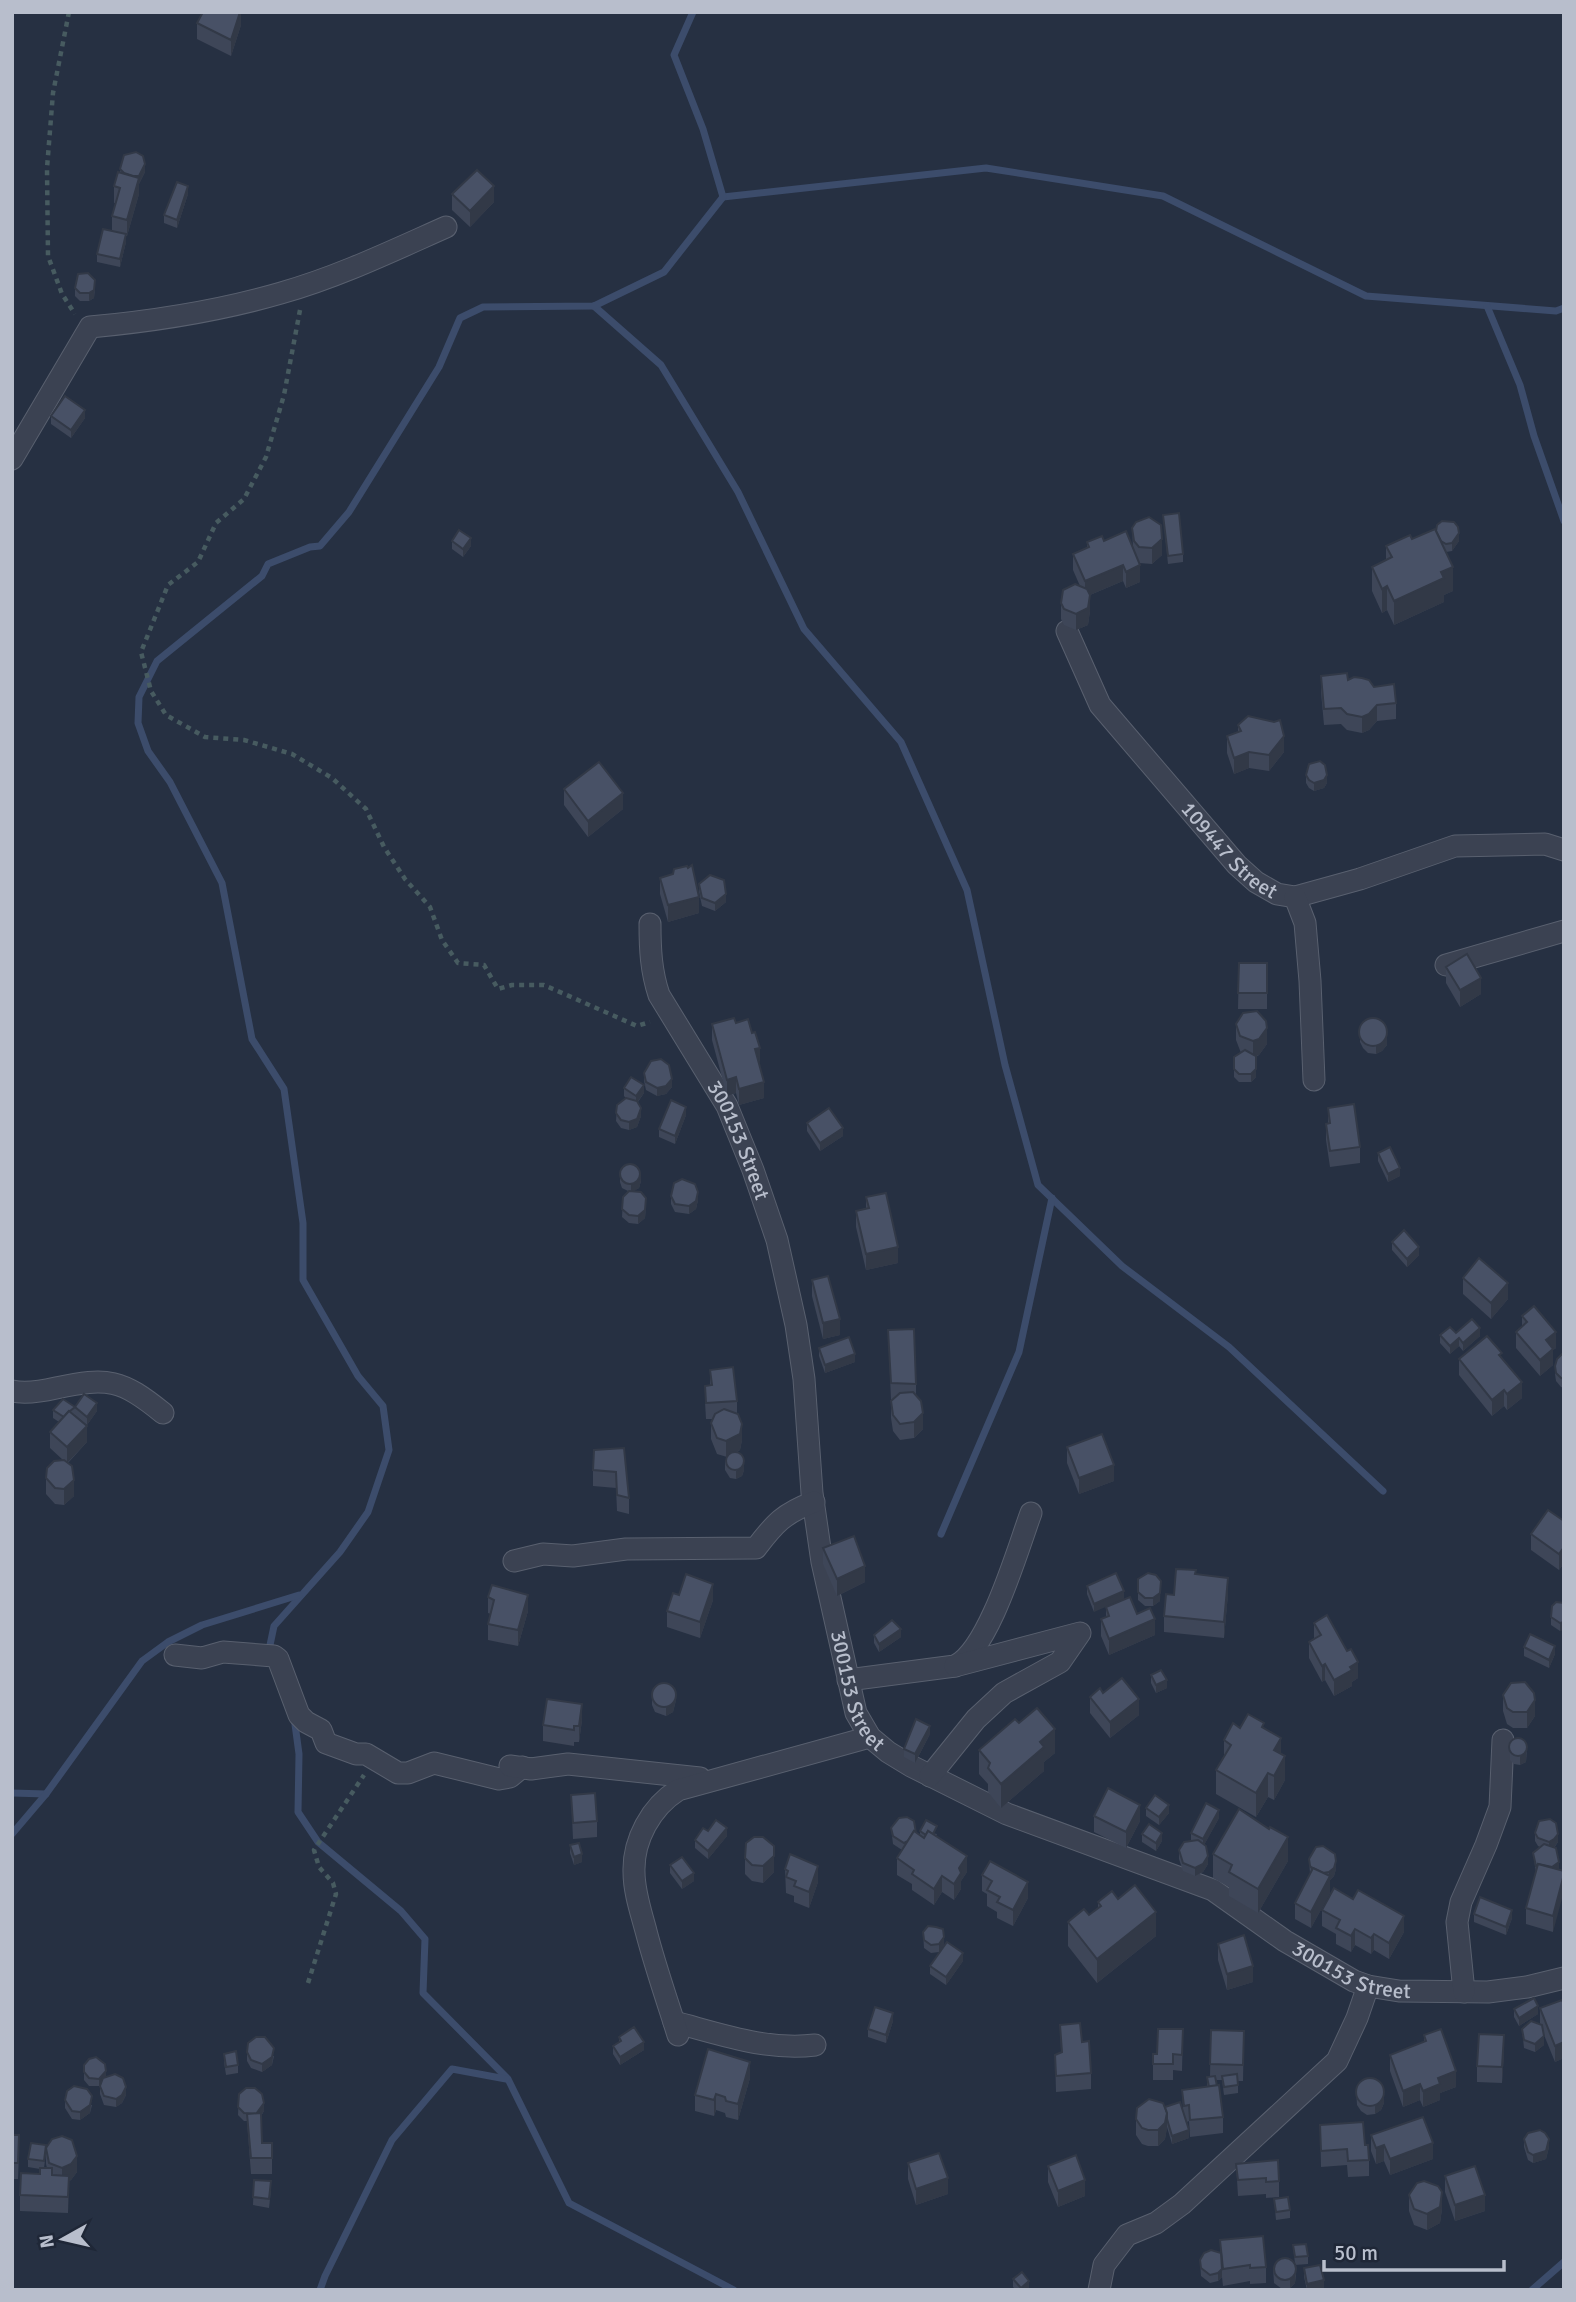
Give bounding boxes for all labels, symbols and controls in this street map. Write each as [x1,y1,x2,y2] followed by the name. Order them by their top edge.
[1175,796,1282,904] street label: 109447 Street
[701,1076,775,1203] street label: 300153 Street
[825,1628,890,1757] street label: 300153 Street
[1287,1935,1411,2005] street label: 300153 Street
[28,2204,98,2274] north arrow
[1324,2228,1504,2272] scale bar
[34,2233,60,2249] text: N
[1334,2240,1378,2266] text: 50 m

